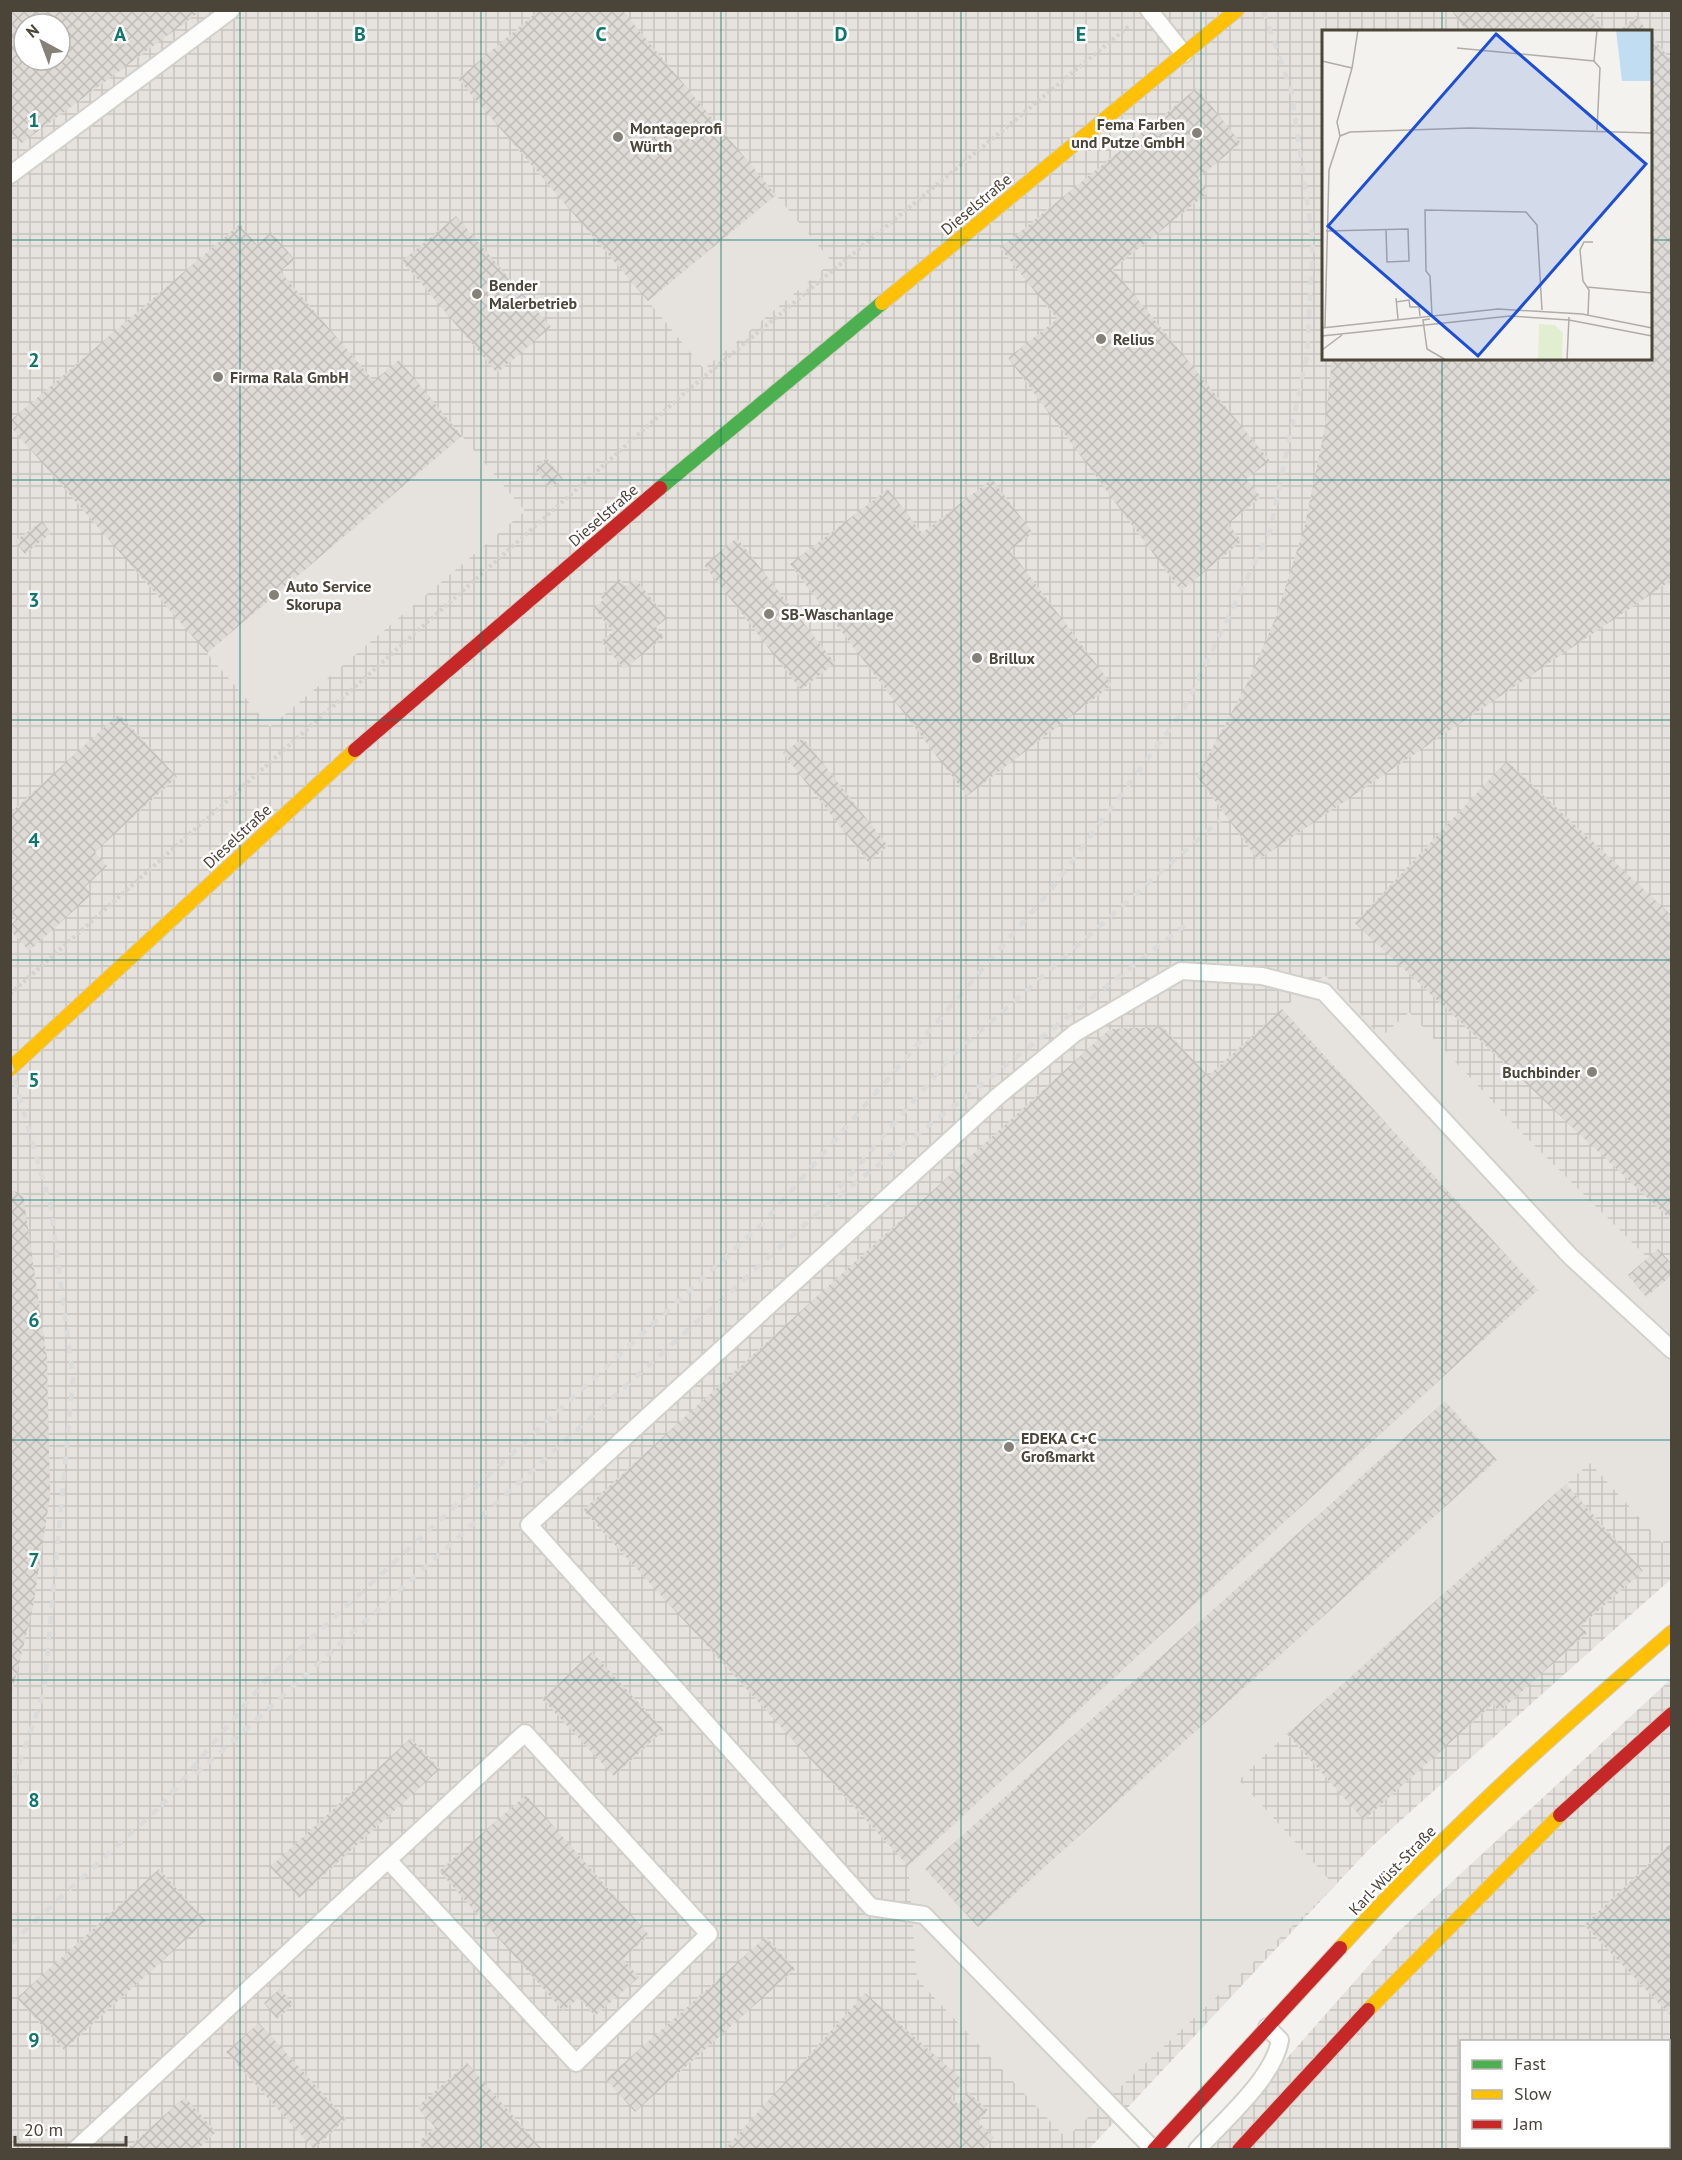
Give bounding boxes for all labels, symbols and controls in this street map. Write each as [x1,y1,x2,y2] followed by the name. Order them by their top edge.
[12,12,72,72] north arrow
[22,20,43,42] text: N
[114,21,127,47] text: A
[354,21,366,47] text: B
[595,21,607,47] text: C
[835,21,848,47] text: D
[1076,21,1086,47] text: E
[1322,30,1652,360] inset map
[28,107,40,133] text: 1
[1071,114,1185,152] place label: Fema Farben und Putze GmbH
[630,118,722,156] place label: Montageprofi Würth
[1190,126,1204,140] marker: Fema Farben und Putze GmbH
[611,130,625,144] marker: Montageprofi Würth
[937,169,1015,239] street label: Dieselstraße
[489,275,578,313] place label: Bender Malerbetrieb
[470,287,484,301] marker: Bender Malerbetrieb
[1113,329,1155,349] place label: Relius
[1094,332,1108,346] marker: Relius
[28,347,40,373] text: 2
[230,367,349,387] place label: Firma Rala GmbH
[211,370,225,384] marker: Firma Rala GmbH
[564,479,642,551] street label: Dieselstraße
[286,576,371,614] place label: Auto Service Skorupa
[28,587,40,613] text: 3
[267,588,281,602] marker: Auto Service Skorupa
[781,604,894,624] place label: SB-Waschanlage
[762,607,776,621] marker: SB-Waschanlage
[989,648,1035,668] place label: Brillux
[970,651,984,665] marker: Brillux
[199,800,275,872] street label: Dieselstraße
[28,827,40,853] text: 4
[1502,1062,1580,1082] place label: Buchbinder
[1585,1065,1599,1079] marker: Buchbinder
[28,1067,40,1093] text: 5
[28,1307,40,1333] text: 6
[1021,1428,1097,1466] place label: EDEKA C+C Großmarkt
[1002,1440,1016,1454] marker: EDEKA C+C Großmarkt
[28,1547,40,1573] text: 7
[28,1787,40,1813] text: 8
[1344,1821,1440,1919] street label: Karl-Wüst-Straße
[28,2027,40,2053] text: 9
[1460,2040,1670,2148] legend
[1514,2052,1546,2075] text: Fast
[1514,2082,1552,2105] text: Slow
[15,2109,126,2147] scale bar
[1513,2112,1543,2135] text: Jam
[24,2118,63,2141] text: 20 m

